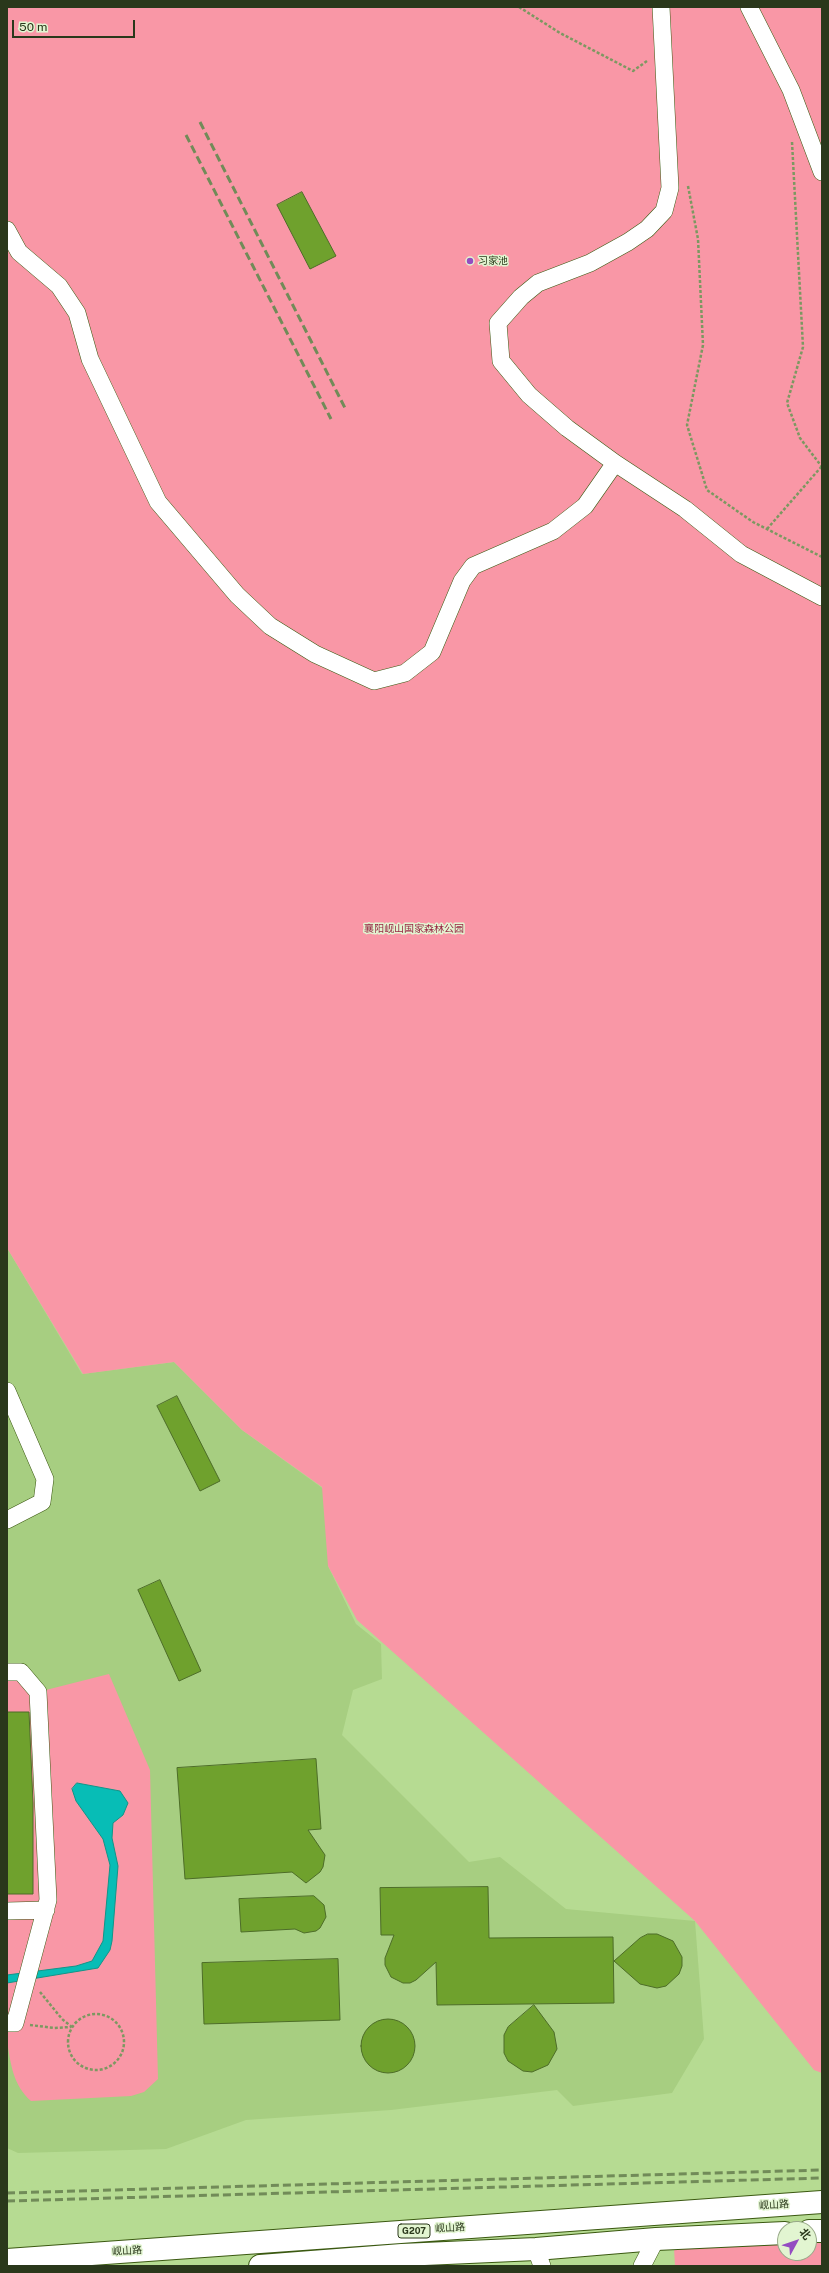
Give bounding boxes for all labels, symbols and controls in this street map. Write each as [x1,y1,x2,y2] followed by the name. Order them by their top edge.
[14,12,137,38] scale bar
[19,20,47,34] text: 50 m
[478,255,508,267] place label: 习家池
[465,256,475,266] marker: 习家池
[364,923,464,935] park label: 襄阳岘山国家森林公园
[759,2198,789,2212] street label: 岘山路
[435,2221,465,2235] street label: 岘山路
[777,2221,817,2261] north arrow
[398,2224,430,2238] road number: G207
[797,2226,814,2242] text: 北
[112,2244,142,2258] street label: 岘山路

